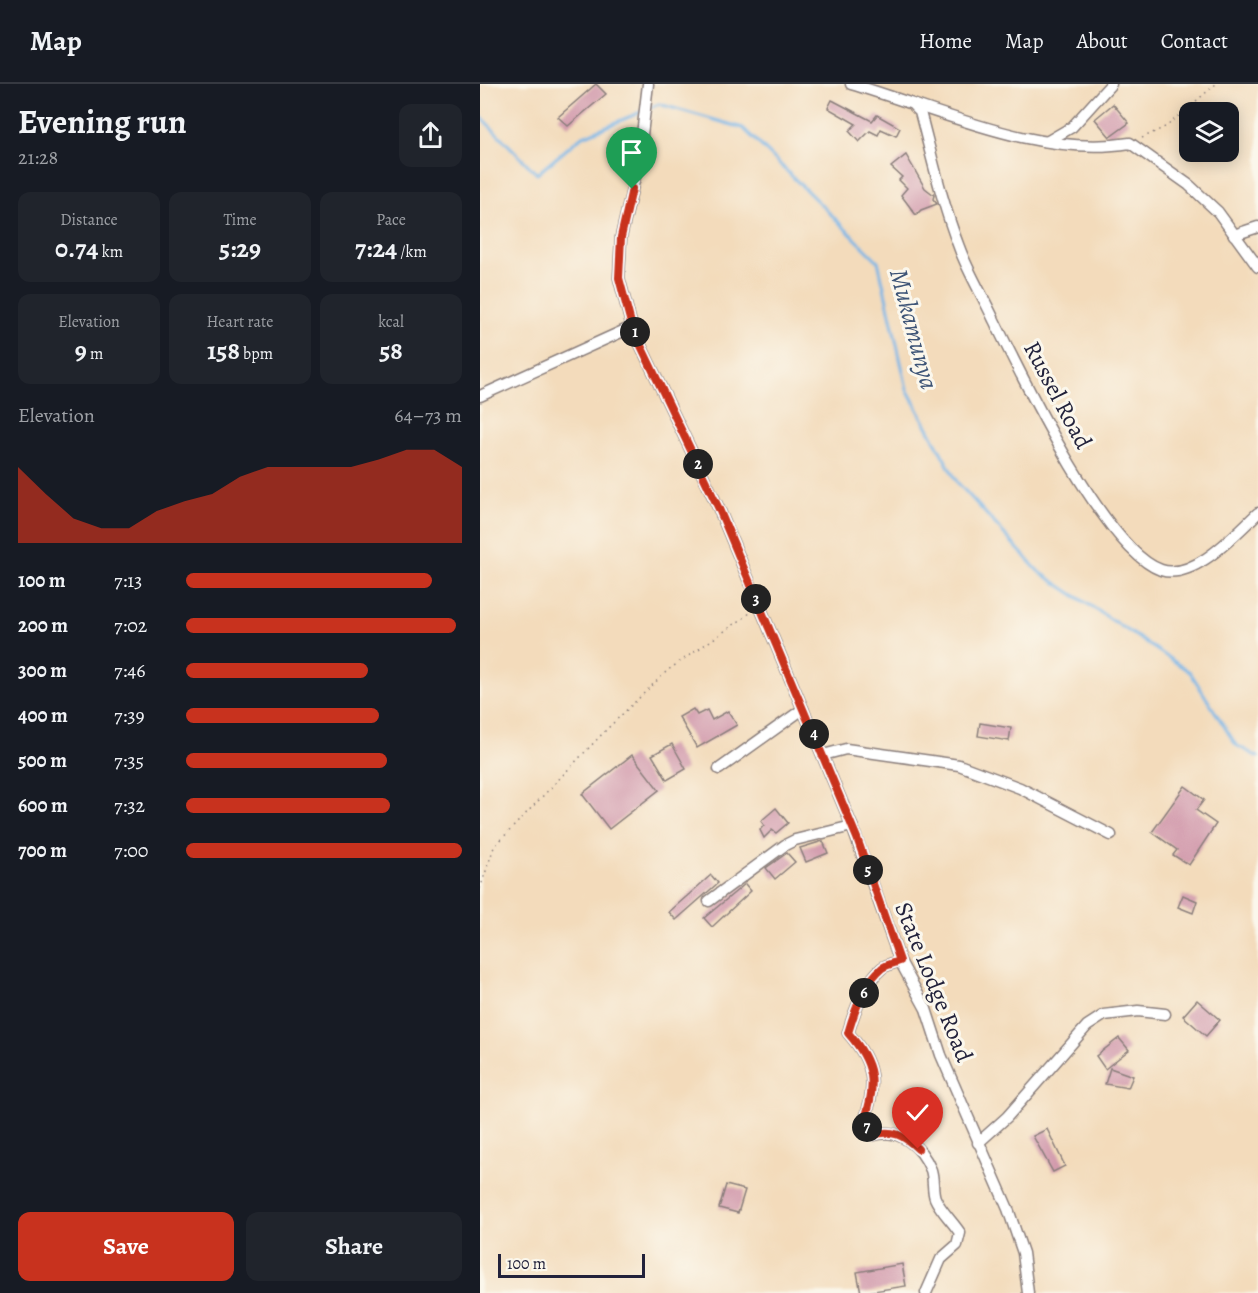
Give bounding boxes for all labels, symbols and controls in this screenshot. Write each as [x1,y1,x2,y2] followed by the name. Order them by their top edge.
[30,22,82,60] text: Map
[919,27,972,55] text: Home
[1005,27,1043,55] text: Map
[1076,27,1128,55] text: About
[1161,27,1228,55] text: Contact
[18,99,187,144] text: Evening run
[1179,102,1239,162] map controls
[1179,102,1239,162] button: layers
[399,104,462,167] button: share
[606,127,657,189] pin
[615,136,648,169] icon: arrive
[18,144,58,171] text: 21:28
[60,209,118,231] text: Distance
[223,209,257,231] text: Time
[376,209,406,231] text: Pace
[55,231,99,266] text: 0.74
[219,231,261,266] text: 5:29
[355,231,397,266] text: 7:24
[99,241,123,263] text: km
[397,241,427,263] text: /km
[881,265,947,393] water label: Mukamunya
[58,311,120,333] text: Elevation
[207,311,273,333] text: Heart rate
[378,311,404,333] text: kcal
[620,317,650,347] pin: 1
[632,321,638,343] text: 1
[75,333,87,368] text: 9
[207,333,240,368] text: 158
[379,333,403,368] text: 58
[1016,336,1100,455] street label: Russel Road
[87,343,103,365] text: m
[240,343,273,365] text: bpm
[18,402,95,429] text: Elevation
[394,402,462,429] text: 64–73 m
[683,449,713,479] pin: 2
[694,453,702,475] text: 2
[18,567,66,594] text: 100 m
[114,567,142,594] text: 7:13
[741,584,771,614] pin: 3
[753,588,759,610] text: 3
[18,612,68,639] text: 200 m
[114,612,147,639] text: 7:02
[18,657,67,684] text: 300 m
[114,657,145,684] text: 7:46
[18,702,68,729] text: 400 m
[114,702,145,729] text: 7:39
[799,719,829,749] pin: 4
[810,723,818,745] text: 4
[18,747,67,774] text: 500 m
[114,747,144,774] text: 7:35
[18,792,68,819] text: 600 m
[114,792,145,819] text: 7:32
[18,837,67,864] text: 700 m
[114,837,148,864] text: 7:00
[853,855,883,885] pin: 5
[865,859,871,881] text: 5
[887,897,981,1067] street label: State Lodge Road
[849,978,879,1008] pin: 6
[860,982,868,1004] text: 6
[892,1087,943,1149] pin
[901,1096,934,1129] icon: check
[852,1112,882,1142] pin: 7
[864,1116,870,1138] text: 7
[18,1212,234,1281] button: Save
[246,1212,462,1281] button: Share
[498,1251,645,1278] scale bar
[507,1253,546,1275] text: 100 m

